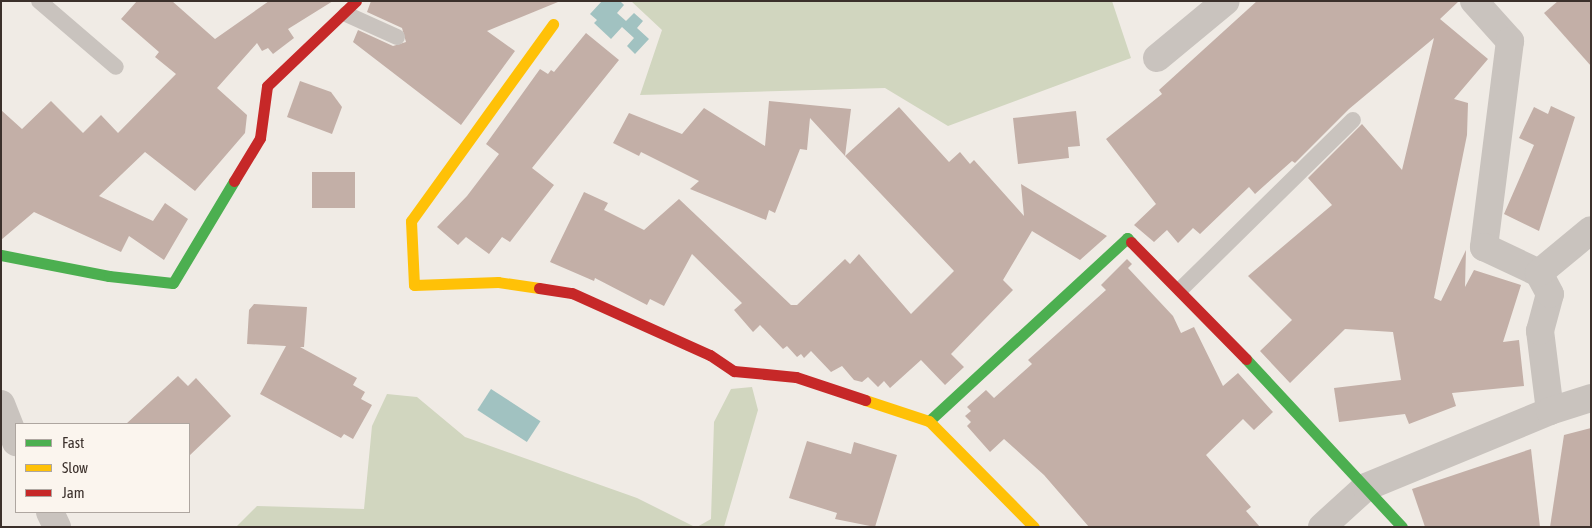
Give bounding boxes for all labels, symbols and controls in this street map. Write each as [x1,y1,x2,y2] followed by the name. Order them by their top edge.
[15,423,190,513] legend
[62,434,84,451] text: Fast
[62,459,88,476] text: Slow
[62,484,85,501] text: Jam

